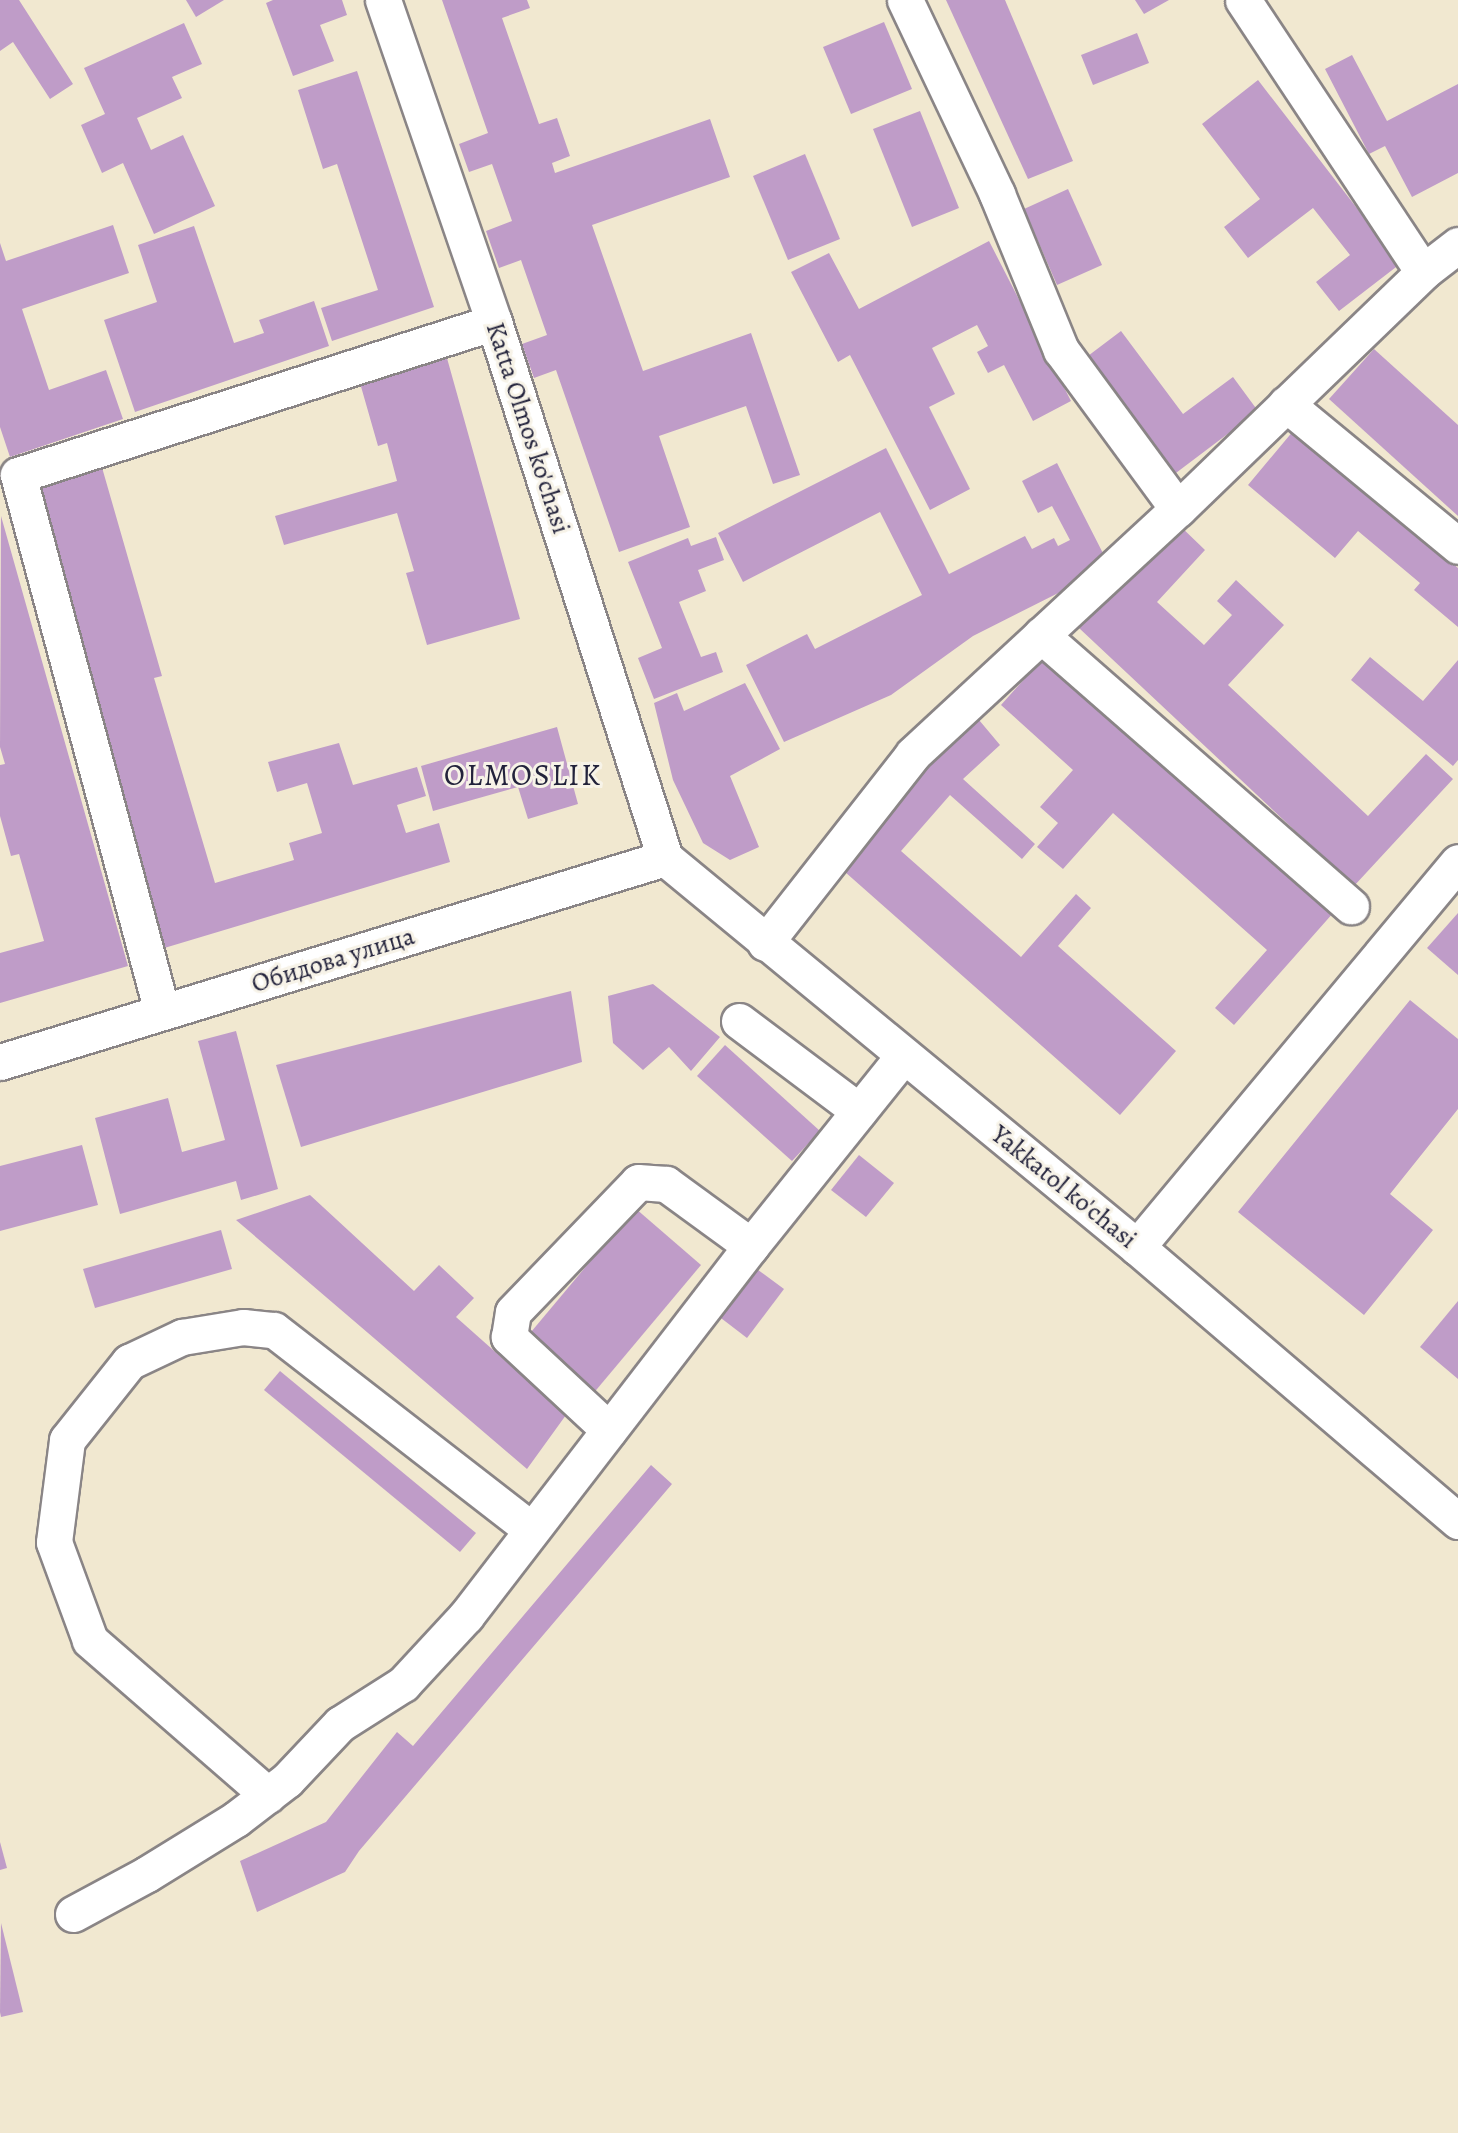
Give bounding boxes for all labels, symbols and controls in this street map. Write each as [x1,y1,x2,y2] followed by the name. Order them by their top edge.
[479,318,577,538] street label: Katta Olmos ko'chasi
[445,757,601,793] district label: OLMOSLIK
[248,920,418,1000] street label: Обидова улица
[985,1119,1143,1255] street label: Yakkatol ko'chasi

